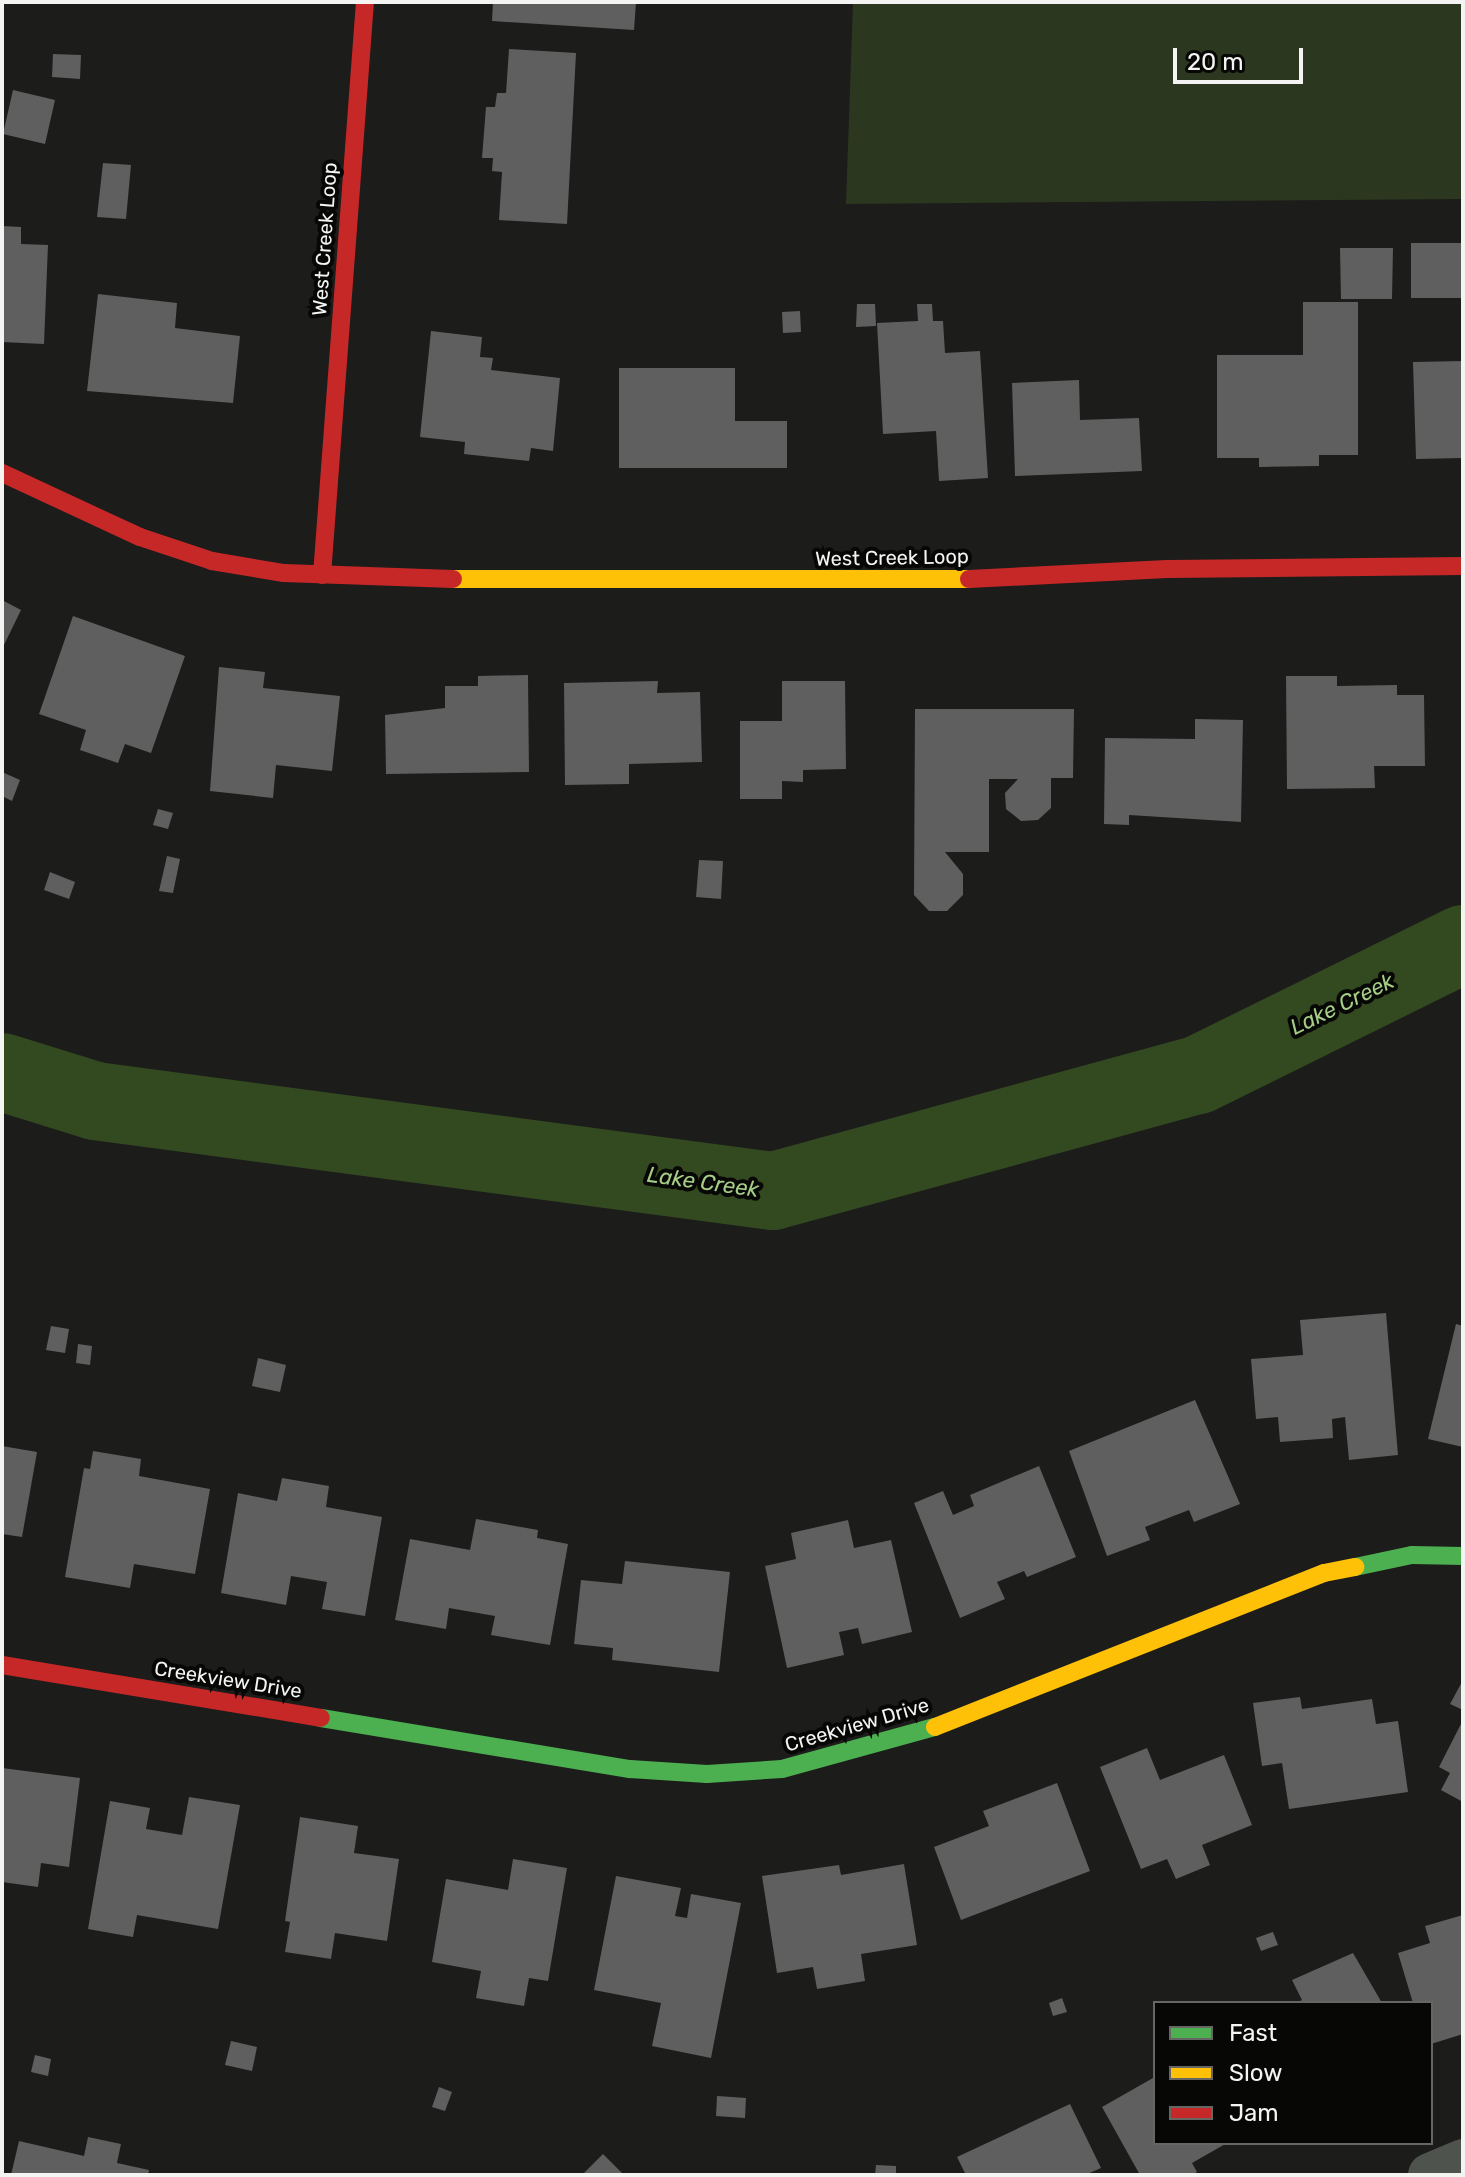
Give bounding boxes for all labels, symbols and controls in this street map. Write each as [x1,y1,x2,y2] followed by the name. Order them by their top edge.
[1177,32,1307,82] scale bar
[1187,48,1244,76] text: 20 m
[308,161,342,317] street label: West Creek Loop
[815,545,969,571] street label: West Creek Loop
[1286,967,1398,1041] water label: Lake Creek
[645,1161,761,1203] water label: Lake Creek
[152,1656,304,1704] street label: Creekview Drive
[782,1693,932,1757] street label: Creekview Drive
[1153,2001,1433,2145] legend
[1229,2019,1277,2047] text: Fast
[1229,2059,1282,2087] text: Slow
[1229,2099,1279,2127] text: Jam

